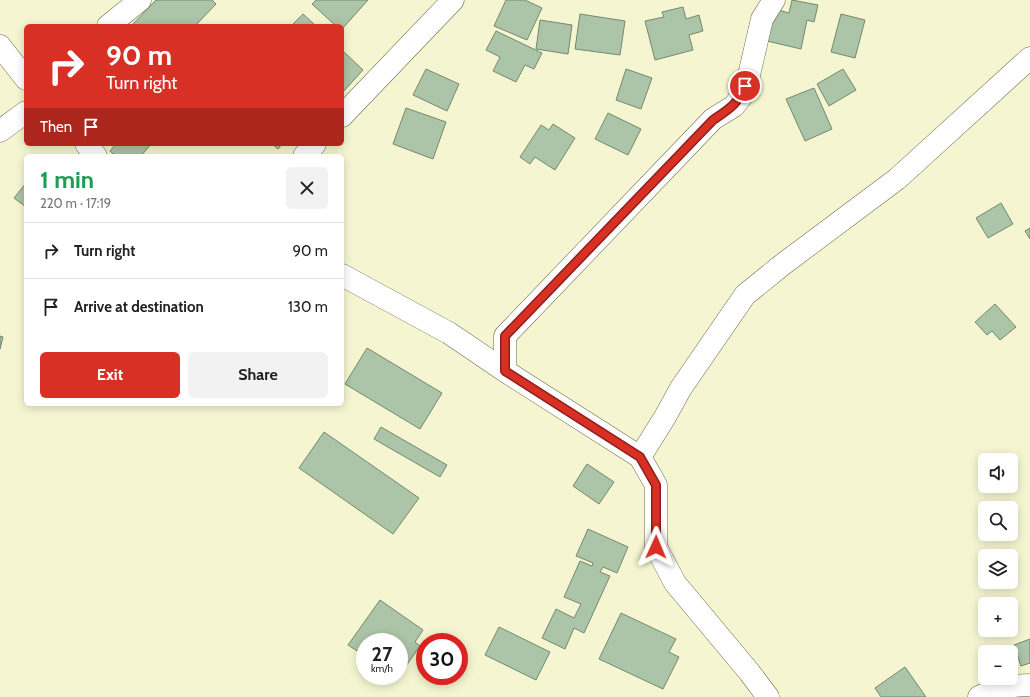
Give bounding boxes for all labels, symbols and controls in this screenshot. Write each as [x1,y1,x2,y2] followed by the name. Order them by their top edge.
[106,38,172,72] text: 90 m
[40,40,92,92] icon: right
[728,69,762,103] pin
[106,72,177,94] text: Turn right
[734,75,756,97] icon: arrive
[80,116,102,138] icon: arrive
[40,118,72,136] text: Then
[40,165,94,194] text: 1 min
[286,167,328,209] button: close
[40,195,111,211] text: 220 m · 17:19
[40,240,62,262] icon: right
[74,242,135,260] text: Turn right
[292,242,328,260] text: 90 m
[40,296,62,318] icon: arrive
[74,298,204,316] text: Arrive at destination
[288,298,328,316] text: 130 m
[40,352,180,398] button: Exit
[188,352,328,398] button: Share
[978,453,1018,685] map controls
[978,453,1018,493] button: sound
[978,501,1018,541] button: search
[635,526,677,568] position arrow
[978,549,1018,589] button: layers
[978,597,1018,637] button: +
[416,633,468,685] speed limit sign: 30
[372,642,392,666] text: 27
[978,645,1018,685] button: −
[371,662,393,675] text: km/h

